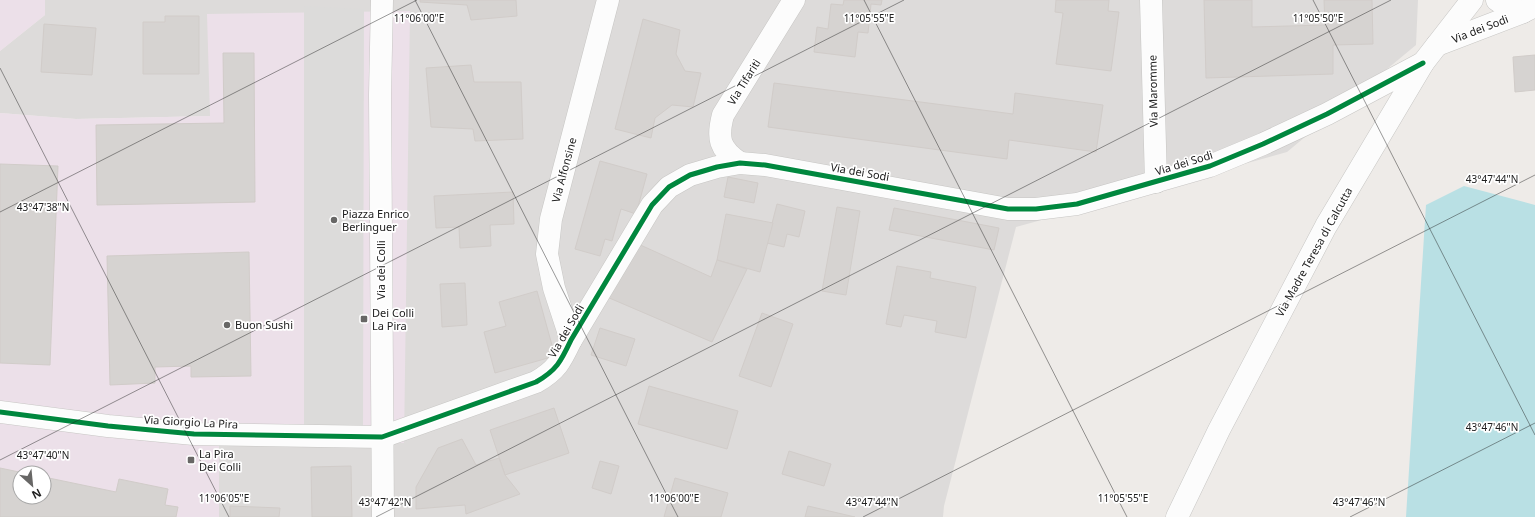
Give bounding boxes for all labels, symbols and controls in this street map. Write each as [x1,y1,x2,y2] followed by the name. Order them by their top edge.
[394,11,444,25] text: 11°06'00"E
[844,11,894,25] text: 11°05'55"E
[1293,11,1343,25] text: 11°05'50"E
[1449,11,1510,46] street label: Via dei Sodi
[1144,55,1161,127] street label: Via Maromme
[724,56,764,108] street label: Via Tifariti
[548,136,579,204] street label: Via Alfonsine
[1153,147,1214,178] street label: Via dei Sodi
[830,159,891,184] street label: Via dei Sodi
[1466,172,1518,186] text: 43°47'44"N
[1272,184,1355,319] street label: Via Madre Teresa di Calcutta
[17,200,69,214] text: 43°47'38"N
[342,206,410,234] place label: Piazza Enrico Berlinguer
[329,215,339,225] marker: Piazza Enrico Berlinguer
[373,240,388,300] street label: Via dei Colli
[544,301,587,360] street label: Via dei Sodi
[372,305,414,333] place label: Dei Colli La Pira
[359,314,369,324] marker: Dei Colli La Pira
[235,317,293,332] place label: Buon Sushi
[222,320,232,330] marker: Buon Sushi
[144,412,239,431] street label: Via Giorgio La Pira
[1466,420,1518,434] text: 43°47'46"N
[199,446,241,474] place label: La Pira Dei Colli
[17,448,69,462] text: 43°47'40"N
[186,455,196,465] marker: La Pira Dei Colli
[12,465,52,505] north arrow
[29,486,44,503] text: N
[199,491,249,505] text: 11°06'05"E
[649,491,699,505] text: 11°06'00"E
[1098,491,1148,505] text: 11°05'55"E
[359,495,411,509] text: 43°47'42"N
[846,495,898,509] text: 43°47'44"N
[1333,495,1385,509] text: 43°47'46"N

